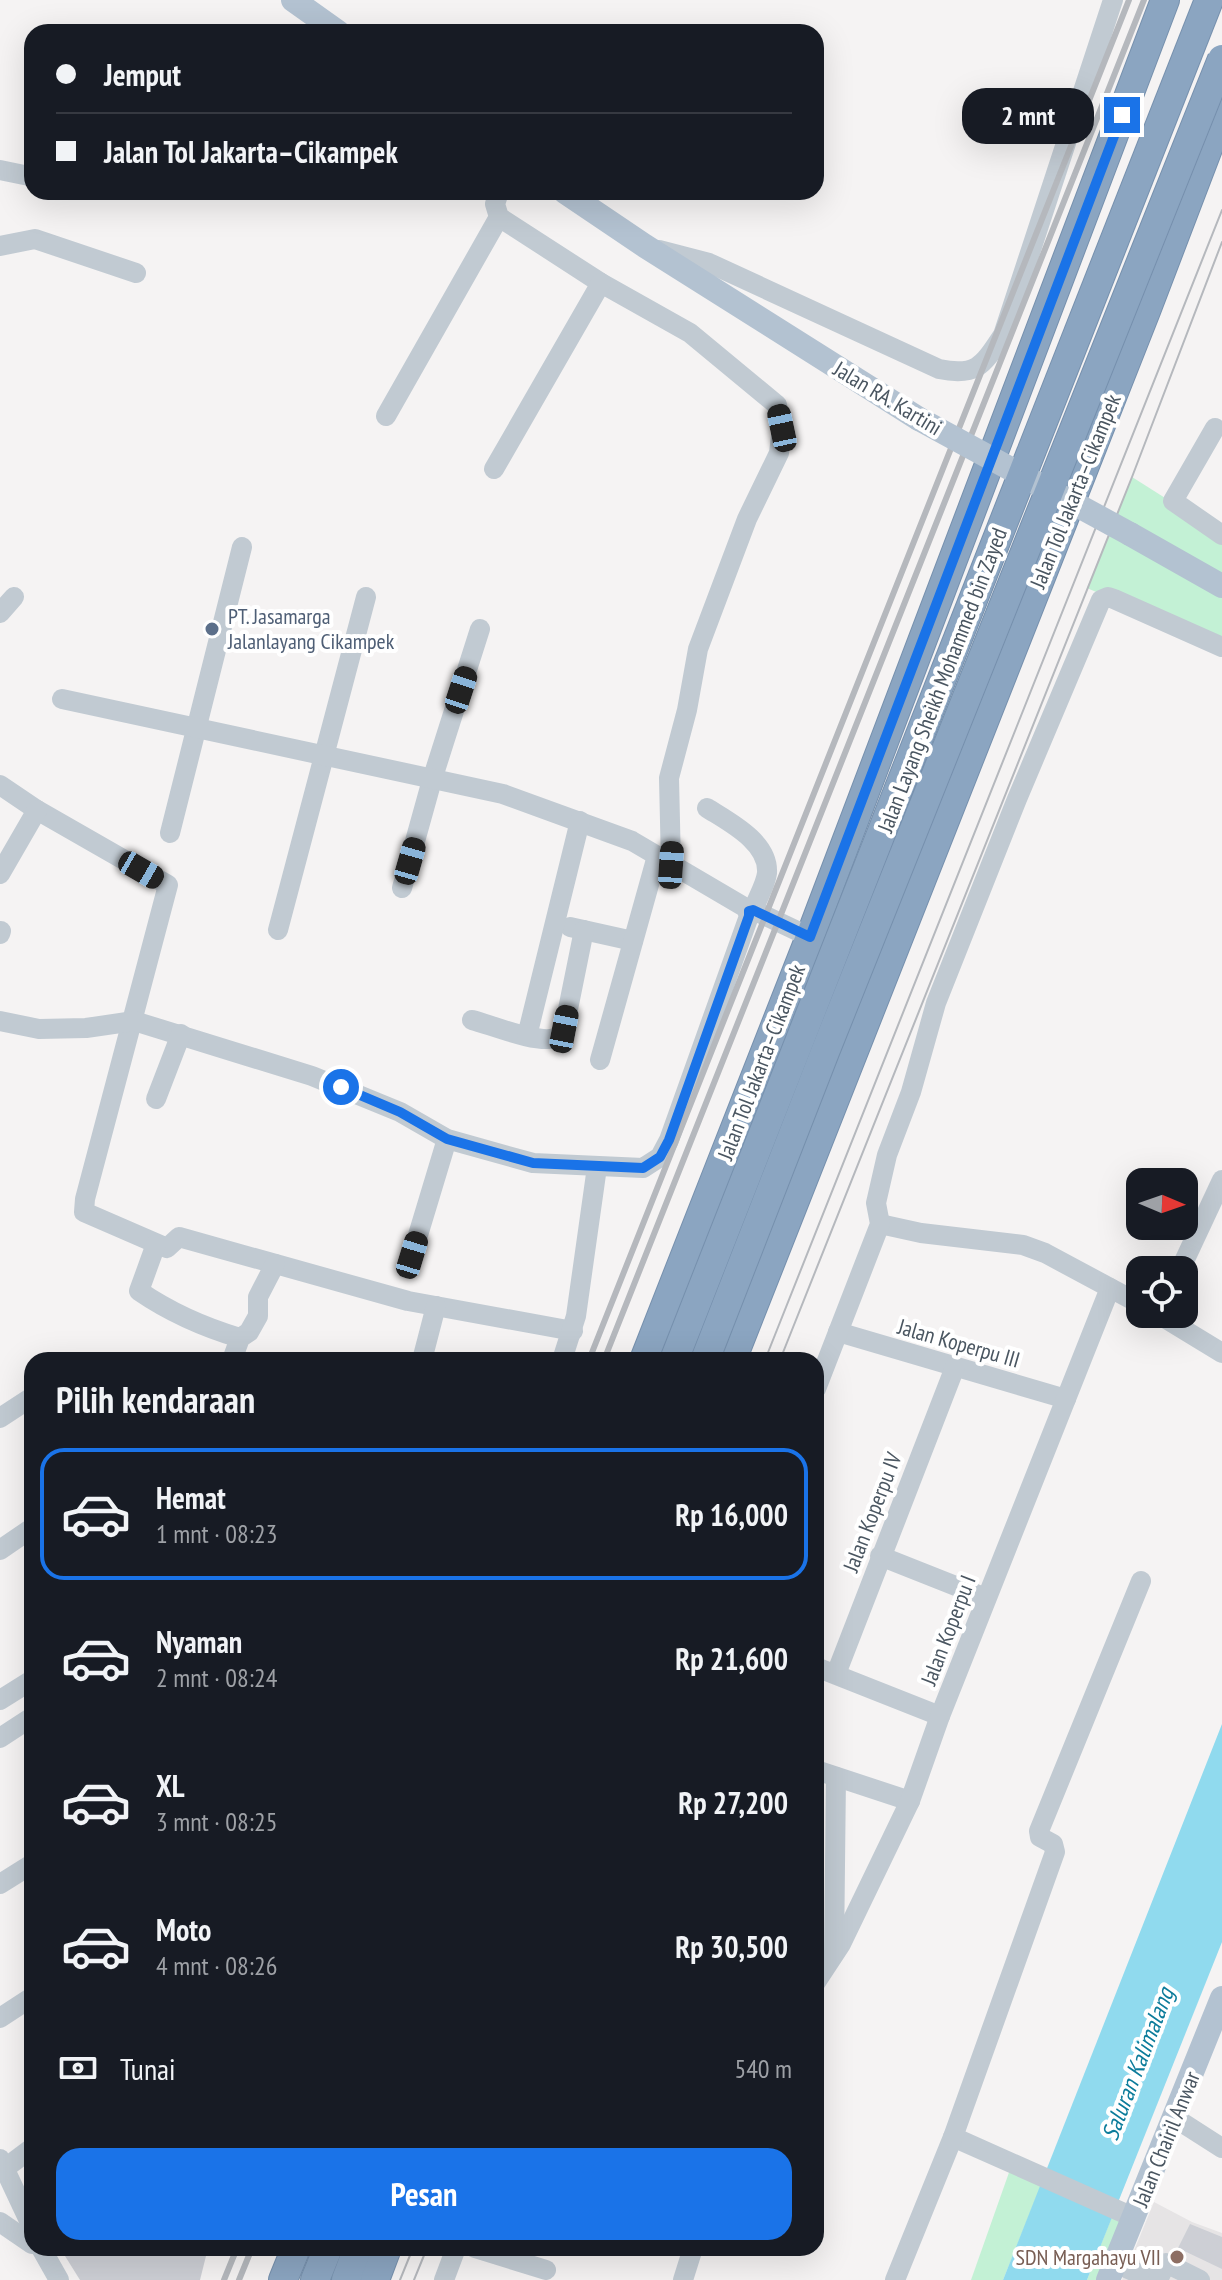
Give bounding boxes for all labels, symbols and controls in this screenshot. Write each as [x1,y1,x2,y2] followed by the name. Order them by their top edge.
[104,55,181,94] text: Jemput
[962,87,1094,143] callout: 2 mnt
[1104,97,1140,133] route end
[1001,99,1055,132] text: 2 mnt
[104,132,398,171] text: Jalan Tol Jakarta–Cikampek
[828,354,947,441] street label: Jalan RA. Kartini
[1023,389,1127,593] street label: Jalan Tol Jakarta–Cikampek
[765,402,799,454] car
[871,524,1013,837] street label: Jalan Layang Sheikh Mohammed bin Zayed
[227,602,395,655] place label: PT. Jasamarga Jalanlayang Cikampek
[203,620,221,638] marker: PT. Jasamarga Jalanlayang Cikampek
[442,663,480,717] car
[392,835,428,887] car
[657,840,685,890] car
[114,848,168,892] car
[711,960,811,1165] street label: Jalan Tol Jakarta–Cikampek
[548,1003,580,1055] car
[323,1069,359,1105] route start
[1126,1168,1198,1240] north arrow
[1126,1168,1198,1328] map controls
[394,1229,430,1281] car
[1126,1256,1198,1328] button: locate
[894,1312,1023,1374] street label: Jalan Koperpu III
[56,1376,255,1423] text: Pilih kendaraan
[836,1448,908,1577] street label: Jalan Koperpu IV
[60,1478,132,1550] icon: car
[156,1478,226,1517] text: Hemat
[675,1495,788,1534] text: Rp 16,000
[156,1517,277,1550] text: 1 mnt · 08:23
[914,1571,982,1690] street label: Jalan Koperpu I
[60,1622,132,1694] icon: car
[156,1622,242,1661] text: Nyaman
[675,1639,788,1678] text: Rp 21,600
[156,1661,277,1694] text: 2 mnt · 08:24
[60,1766,132,1838] icon: car
[156,1766,185,1805] text: XL
[678,1783,788,1822] text: Rp 27,200
[156,1805,277,1838] text: 3 mnt · 08:25
[60,1910,132,1982] icon: car
[156,1910,211,1949] text: Moto
[675,1927,788,1966] text: Rp 30,500
[156,1949,277,1982] text: 4 mnt · 08:26
[1094,1982,1181,2144] water label: Saluran Kalimalang
[56,2046,100,2090] icon: cash
[120,2049,176,2088] text: Tunai
[734,2052,792,2085] text: 540 m
[1126,2067,1206,2212] street label: Jalan Chairil Anwar
[56,2148,792,2240] button: Pesan
[1016,2243,1161,2271] place label: SDN Margahayu VII
[1168,2248,1186,2266] marker: SDN Margahayu VII

